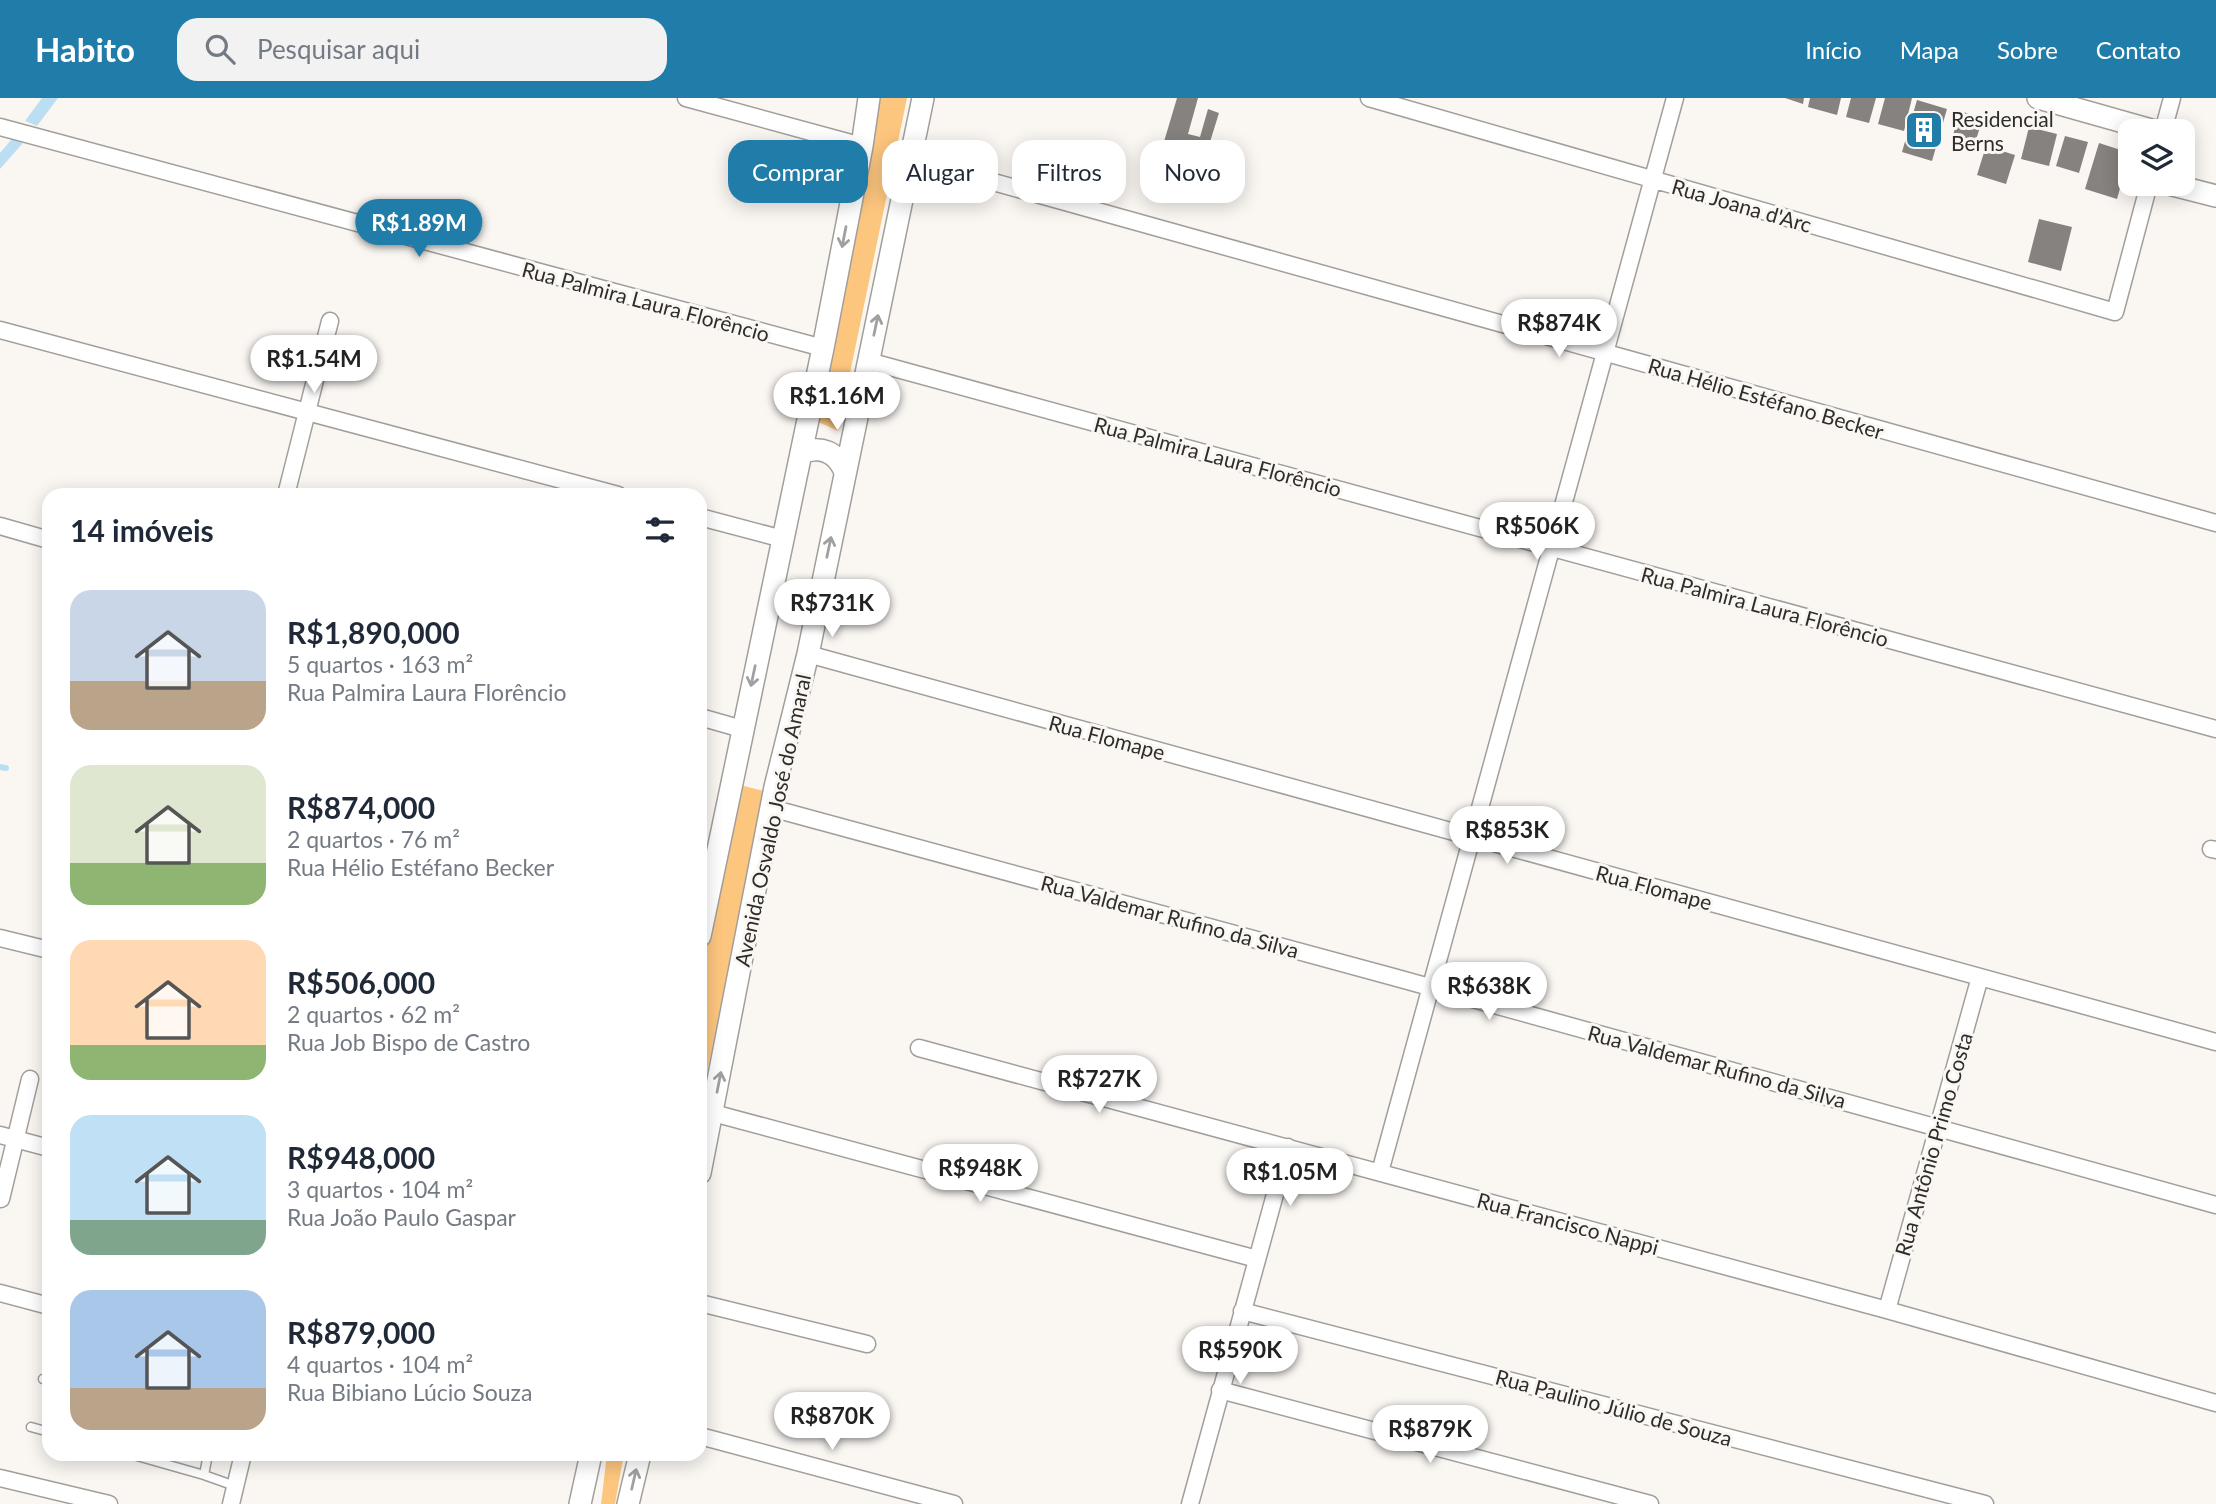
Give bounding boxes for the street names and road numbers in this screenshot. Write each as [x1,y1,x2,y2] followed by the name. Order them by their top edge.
[1669,173,1815,237] street label: Rua Joana d'Arc
[519,256,773,346] street label: Rua Palmira Laura Florêncio
[1645,352,1887,444] street label: Rua Hélio Estéfano Becker
[1091,411,1345,501] street label: Rua Palmira Laura Florêncio
[1638,561,1892,651] street label: Rua Palmira Laura Florêncio
[729,671,815,969] street label: Avenida Osvaldo José do Amaral
[1046,709,1168,765] street label: Rua Flomape
[1593,859,1715,915] street label: Rua Flomape
[1038,869,1302,963] street label: Rua Valdemar Rufino da Silva
[1585,1019,1849,1113] street label: Rua Valdemar Rufino da Silva
[1889,1029,1977,1259] street label: Rua Antônio Primo Costa
[1475,1187,1661,1259] street label: Rua Francisco Nappi
[1493,1363,1735,1451] street label: Rua Paulino Júlio de Souza

